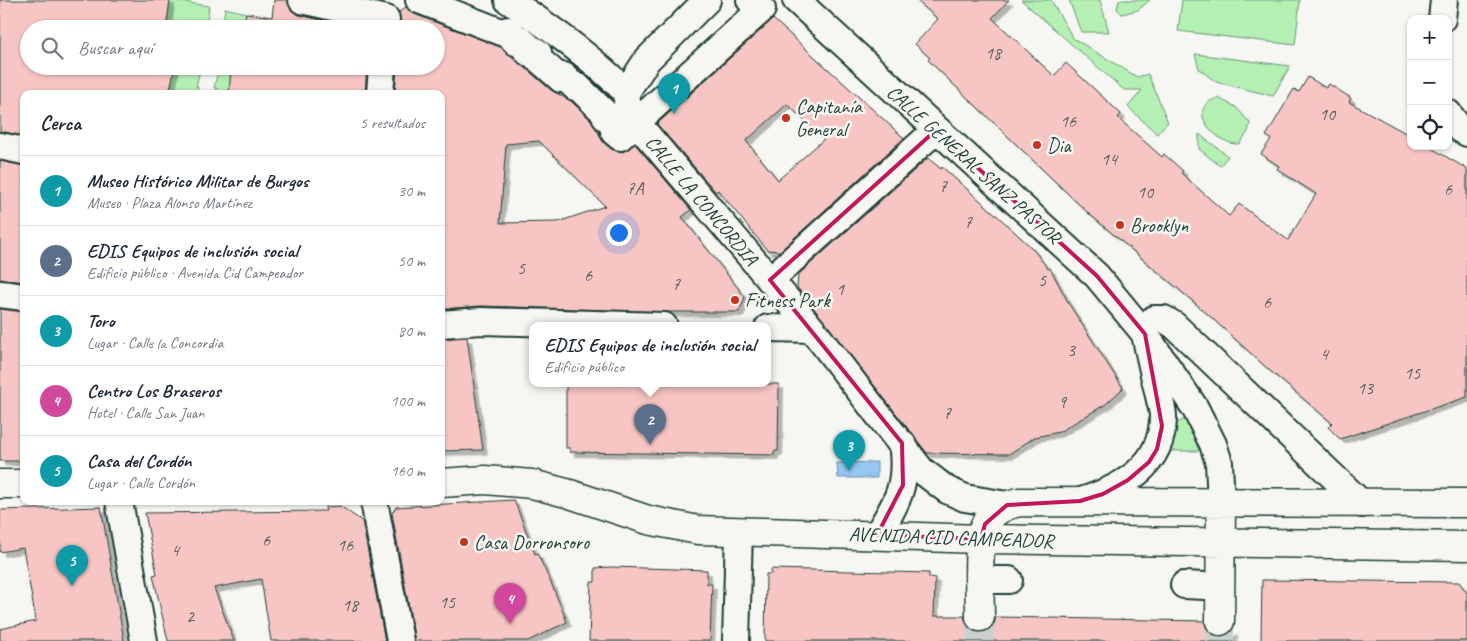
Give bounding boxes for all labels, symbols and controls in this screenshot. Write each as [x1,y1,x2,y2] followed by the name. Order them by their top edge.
[1407,15,1452,150] map controls
[1407,15,1452,60] button: +
[20,20,445,75] search box
[38,34,66,62] icon: search
[78,36,152,60] text: Buscar aquí
[985,42,1003,64] house number: 18
[1407,60,1452,105] button: −
[658,73,690,114] pin: 1
[881,80,1067,251] street label: CALLE GENERAL SANZ PASTOR
[796,94,863,142] place label: Capitanía General
[1319,103,1337,125] house number: 10
[1407,105,1452,150] button: locate
[40,110,81,136] text: Cerca
[1060,110,1077,132] house number: 16
[780,112,792,124] marker: Capitanía General
[360,113,425,133] text: 5 resultados
[640,130,764,271] street label: CALLE LA CONCORDIA
[1047,133,1073,158] place label: Dia
[1031,139,1043,151] marker: Dia
[1101,148,1119,170] house number: 14
[87,169,308,193] text: Museo Histórico Militar de Burgos
[939,175,948,197] house number: 7
[626,177,645,199] house number: 7A
[1444,178,1453,200] house number: 6
[52,181,60,201] text: 1
[398,181,425,201] text: 30 m
[1137,181,1155,203] house number: 10
[87,193,252,213] text: Museo · Plaza Alonso Martínez
[964,211,973,233] house number: 7
[1130,213,1189,238] place label: Brooklyn
[1114,219,1126,231] marker: Brooklyn
[606,220,632,246] your location
[87,239,298,263] text: EDIS Equipos de inclusión social
[52,251,60,271] text: 2
[398,251,425,271] text: 50 m
[517,257,526,279] house number: 5
[87,263,303,283] text: Edificio público · Avenida Cid Campeador
[584,264,593,286] house number: 6
[1038,269,1047,291] house number: 5
[672,273,681,295] house number: 7
[836,278,845,300] house number: 1
[745,288,831,313] place label: Fitness Park
[1263,291,1272,313] house number: 6
[729,294,741,306] marker: Fitness Park
[87,309,115,333] text: Toro
[52,321,60,341] text: 3
[398,321,425,341] text: 80 m
[529,322,771,387] popup
[87,333,224,353] text: Lugar · Calle la Concordia
[545,333,755,357] text: EDIS Equipos de inclusión social
[1067,339,1077,361] house number: 3
[1320,343,1330,365] house number: 4
[545,357,624,377] text: Edificio público
[1404,362,1421,384] house number: 15
[1357,377,1375,399] house number: 13
[87,379,221,403] text: Centro Los Braseros
[52,391,60,411] text: 4
[391,391,425,411] text: 100 m
[1058,391,1068,413] house number: 9
[943,402,952,424] house number: 7
[87,403,204,423] text: Hotel · Calle San Juan
[634,404,666,445] pin: 2
[833,430,865,471] pin: 3
[87,449,191,473] text: Casa del Cordón
[53,461,59,481] text: 5
[391,461,425,481] text: 160 m
[87,473,195,493] text: Lugar · Calle Cordón
[848,521,1056,554] street label: AVENIDA CID CAMPEADOR
[262,529,271,551] house number: 6
[474,530,590,555] place label: Casa Dorronsoro
[337,534,354,556] house number: 16
[458,536,470,548] marker: Casa Dorronsoro
[171,539,181,561] house number: 4
[56,545,88,586] pin: 5
[494,583,526,624] pin: 4
[439,591,456,613] house number: 15
[342,594,360,616] house number: 18
[186,605,196,627] house number: 2

